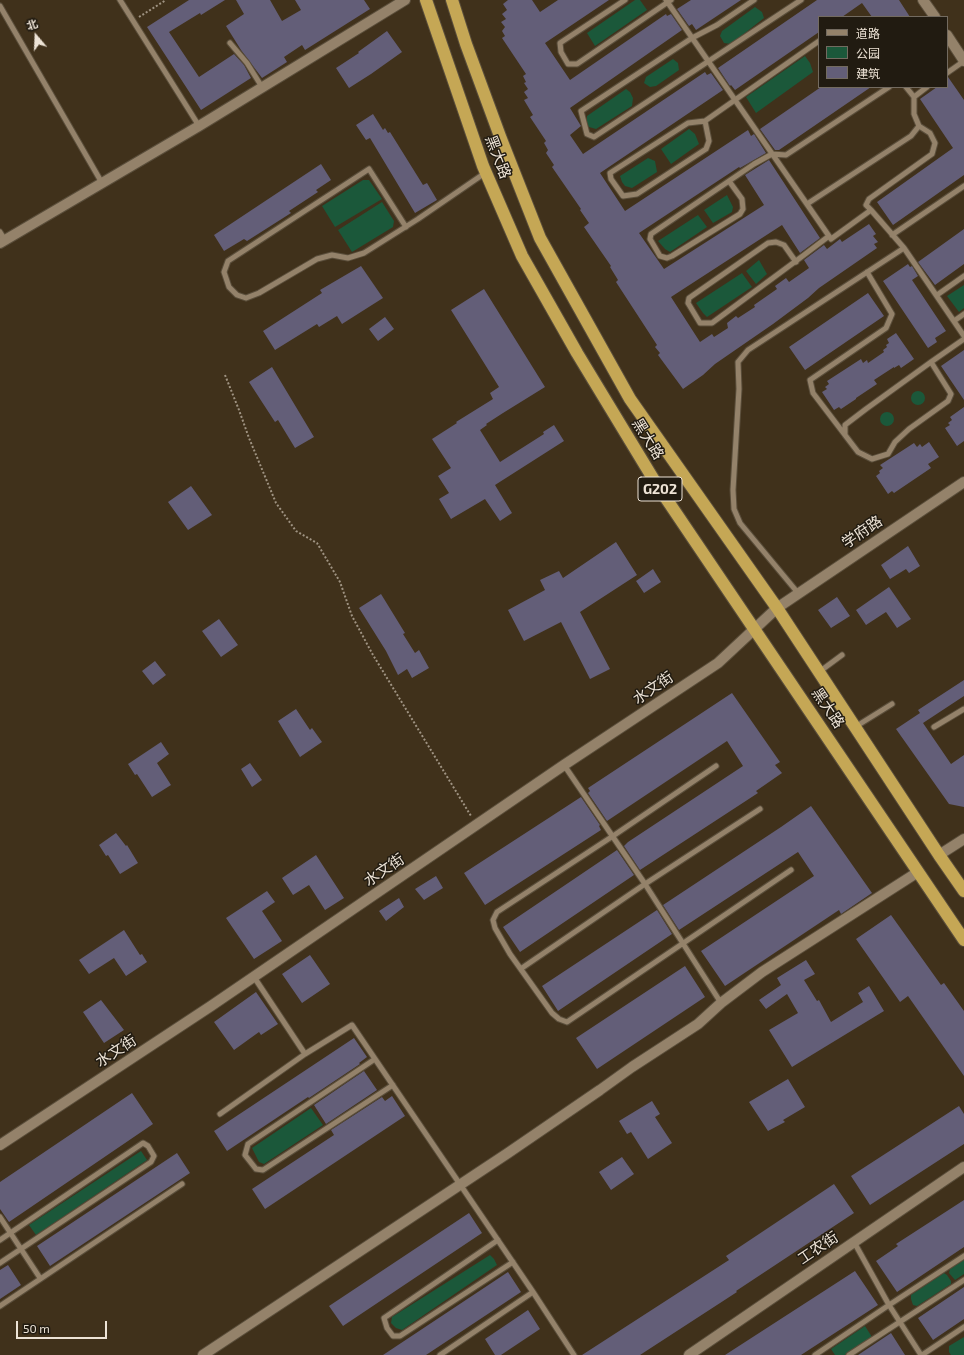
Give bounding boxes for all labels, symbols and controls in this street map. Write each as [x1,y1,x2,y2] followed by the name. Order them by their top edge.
[16,16,56,56] north arrow
[25,16,39,32] text: 北
[818,16,948,88] legend
[856,26,880,40] text: 道路
[856,46,880,60] text: 公园
[856,66,880,80] text: 建筑
[482,133,514,181] street label: 黑大路
[628,415,668,463] street label: 黑大路
[638,477,682,501] road number: G202
[838,512,886,552] street label: 学府路
[629,668,677,708] street label: 水文街
[808,684,848,732] street label: 黑大路
[360,850,408,890] street label: 水文街
[92,1031,140,1071] street label: 水文街
[794,1228,842,1268] street label: 工农街
[18,1313,109,1339] scale bar
[23,1321,50,1335] text: 50 m

